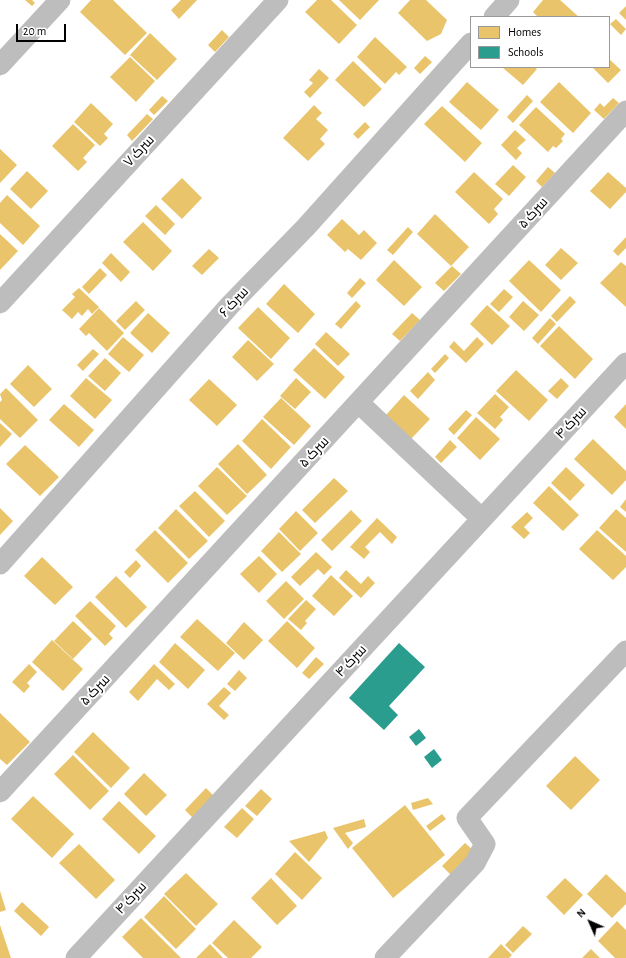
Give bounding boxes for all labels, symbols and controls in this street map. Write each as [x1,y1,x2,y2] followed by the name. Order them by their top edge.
[18,16,68,42] scale bar
[470,16,610,68] legend
[23,25,46,37] text: 20 m
[508,26,541,38] text: Homes
[508,46,543,58] text: Schools
[120,132,158,170] street label: سرک ۷
[515,194,551,232] street label: سرک ۵
[216,283,252,321] street label: سرک ۶
[552,403,590,443] street label: سرک ۴
[295,433,333,471] street label: سرک ۵
[332,641,370,681] street label: سرک ۴
[76,671,114,709] street label: سرک ۵
[112,878,150,918] street label: سرک ۴
[570,902,610,942] north arrow
[575,907,588,920] text: N

